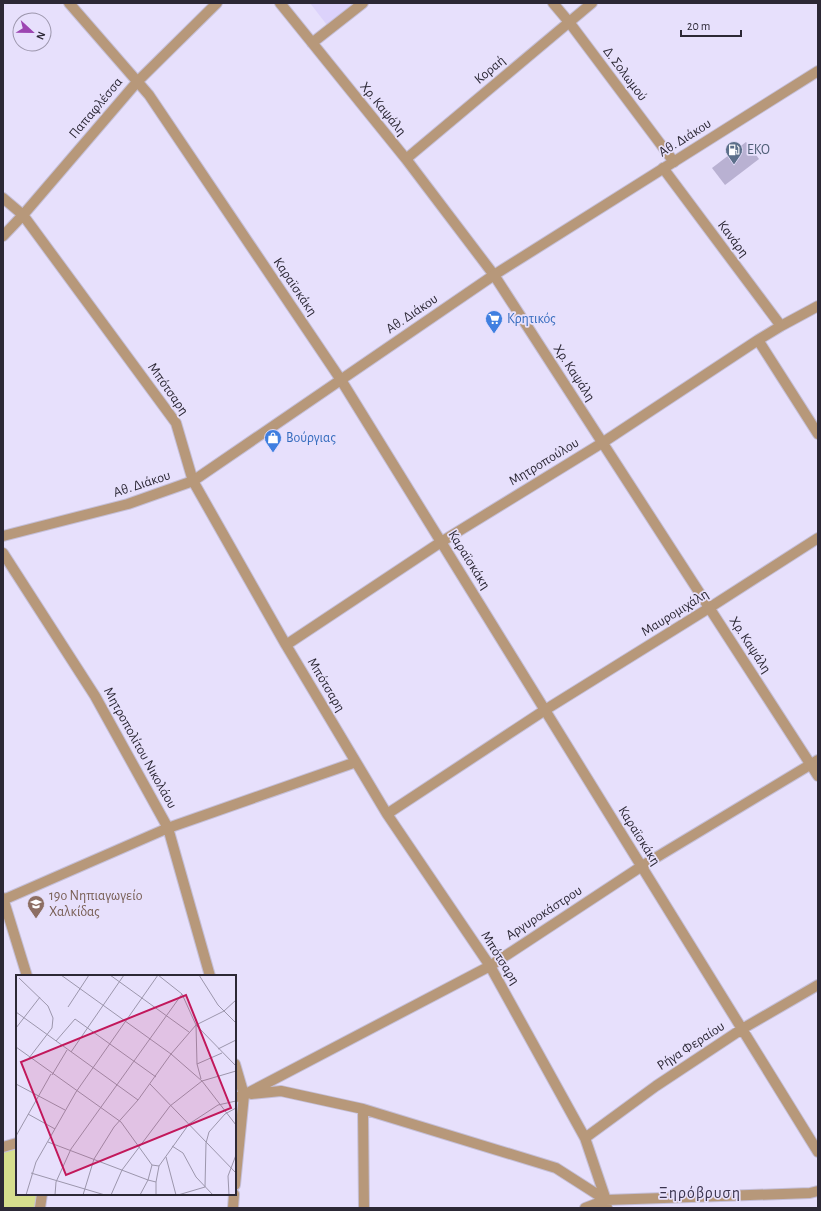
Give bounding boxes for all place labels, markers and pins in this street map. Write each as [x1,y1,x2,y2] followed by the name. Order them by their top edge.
[724,140,744,165] fuel station icon: ΕΚΟ
[747,143,770,157] place label: ΕΚΟ
[484,309,504,334] supermarket icon: Κρητικός
[507,312,556,326] place label: Κρητικός
[263,428,283,453] shop icon: Βούργιας
[286,431,336,445] place label: Βούργιας
[49,889,143,919] place label: 19ο Νηπιαγωγείο Χαλκίδας
[26,894,46,919] school or university icon: 19ο Νηπιαγωγείο Χαλκίδας

